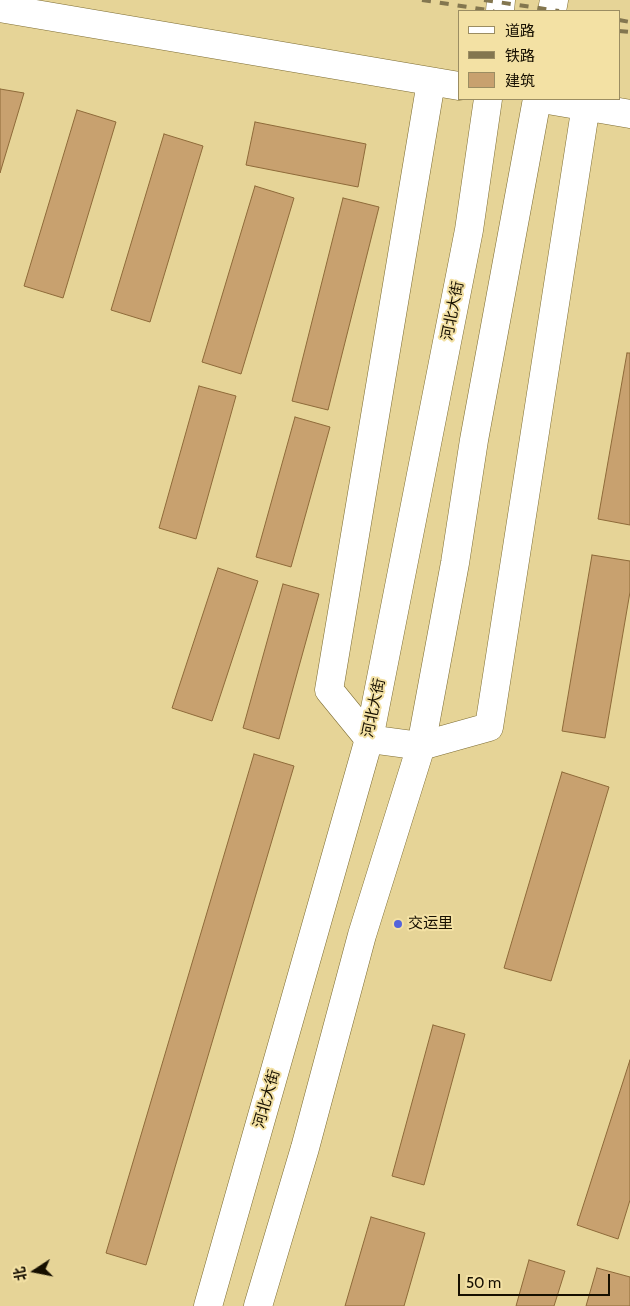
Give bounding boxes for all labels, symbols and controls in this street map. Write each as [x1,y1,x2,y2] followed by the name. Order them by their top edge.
[458,10,620,100] legend
[505,22,535,40] text: 道路
[505,47,535,65] text: 铁路
[505,72,535,90] text: 建筑
[438,280,468,342] street label: 河北大街
[359,677,389,739] street label: 河北大街
[408,915,453,933] place label: 交运里
[392,918,404,930] marker: 交运里
[250,1068,284,1130] street label: 河北大街
[10,1246,60,1296] north arrow
[460,1264,612,1296] scale bar
[10,1265,30,1282] text: 北
[466,1274,501,1292] text: 50 m

